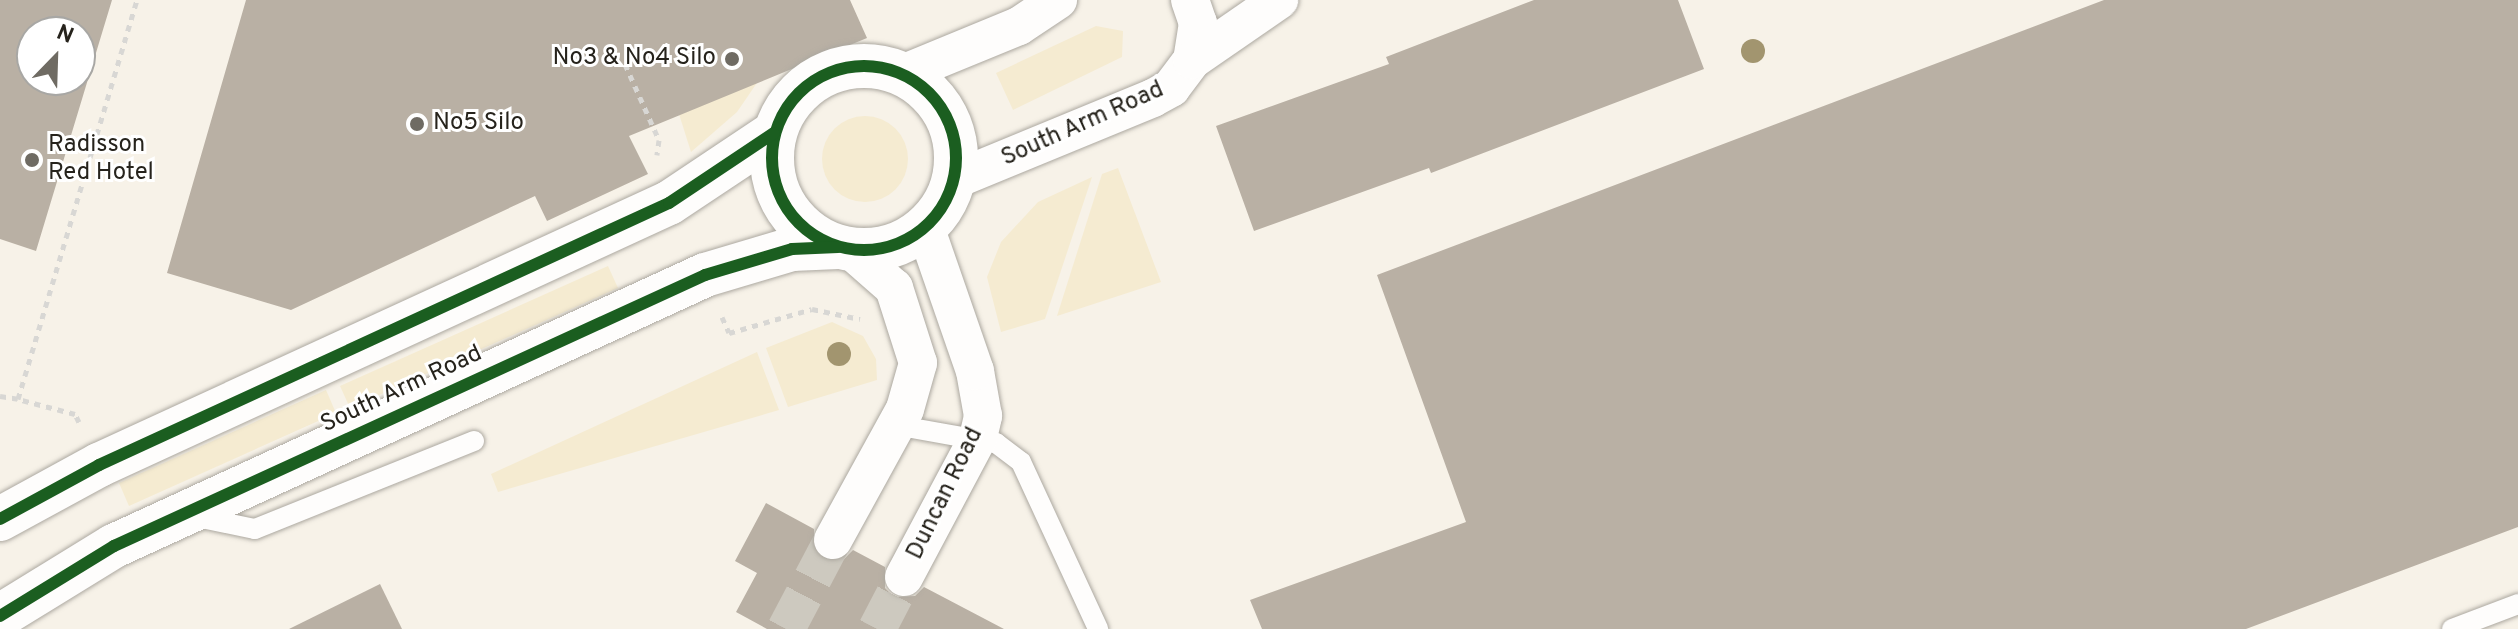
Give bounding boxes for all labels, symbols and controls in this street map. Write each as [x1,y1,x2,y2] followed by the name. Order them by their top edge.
[16,16,96,96] north arrow
[52,20,77,51] text: N
[552,45,716,73] place label: No3 & No4 Silo
[723,50,741,68] marker: No3 & No4 Silo
[997,76,1169,174] street label: South Arm Road
[433,110,524,138] place label: No5 Silo
[408,115,426,133] marker: No5 Silo
[48,132,154,188] place label: Radisson Red Hotel
[23,151,41,169] marker: Radisson Red Hotel
[316,340,488,440] street label: South Arm Road
[902,423,990,565] street label: Duncan Road

